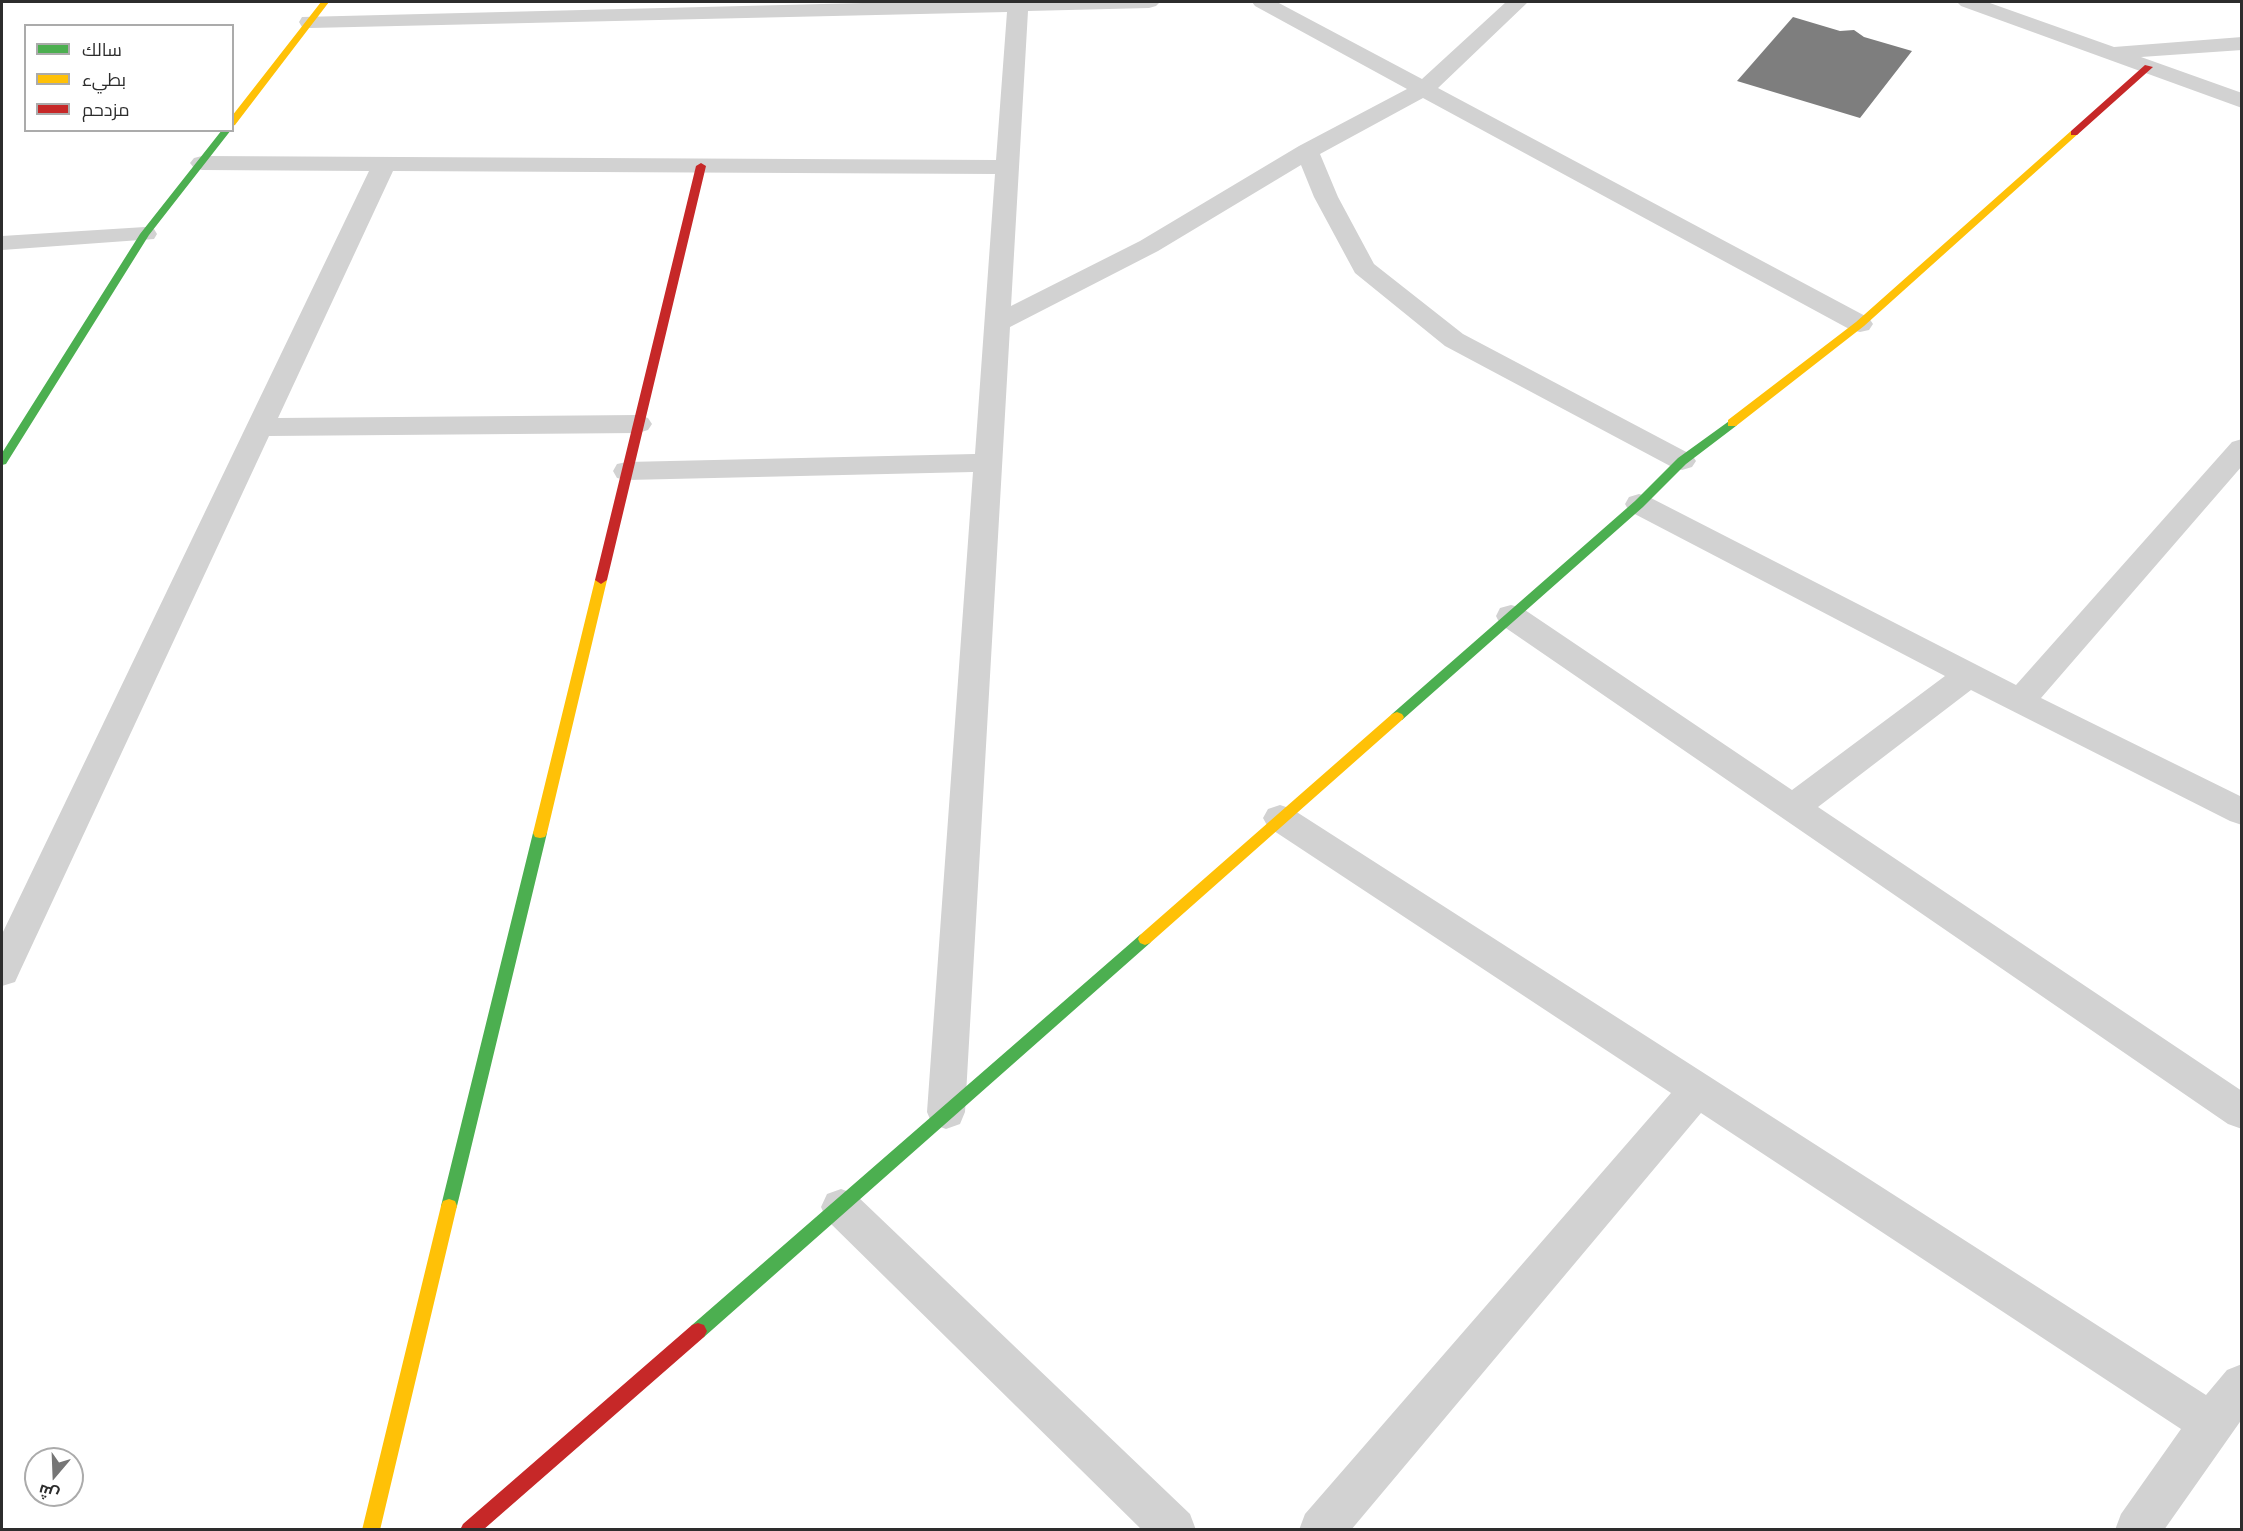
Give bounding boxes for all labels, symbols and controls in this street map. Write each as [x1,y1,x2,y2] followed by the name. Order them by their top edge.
[24,24,234,132] legend
[82,37,122,63] text: سالك
[82,67,126,93] text: بطيء
[82,97,130,123] text: مزدحم
[24,1447,84,1507] north arrow
[35,1478,62,1507] text: ش

